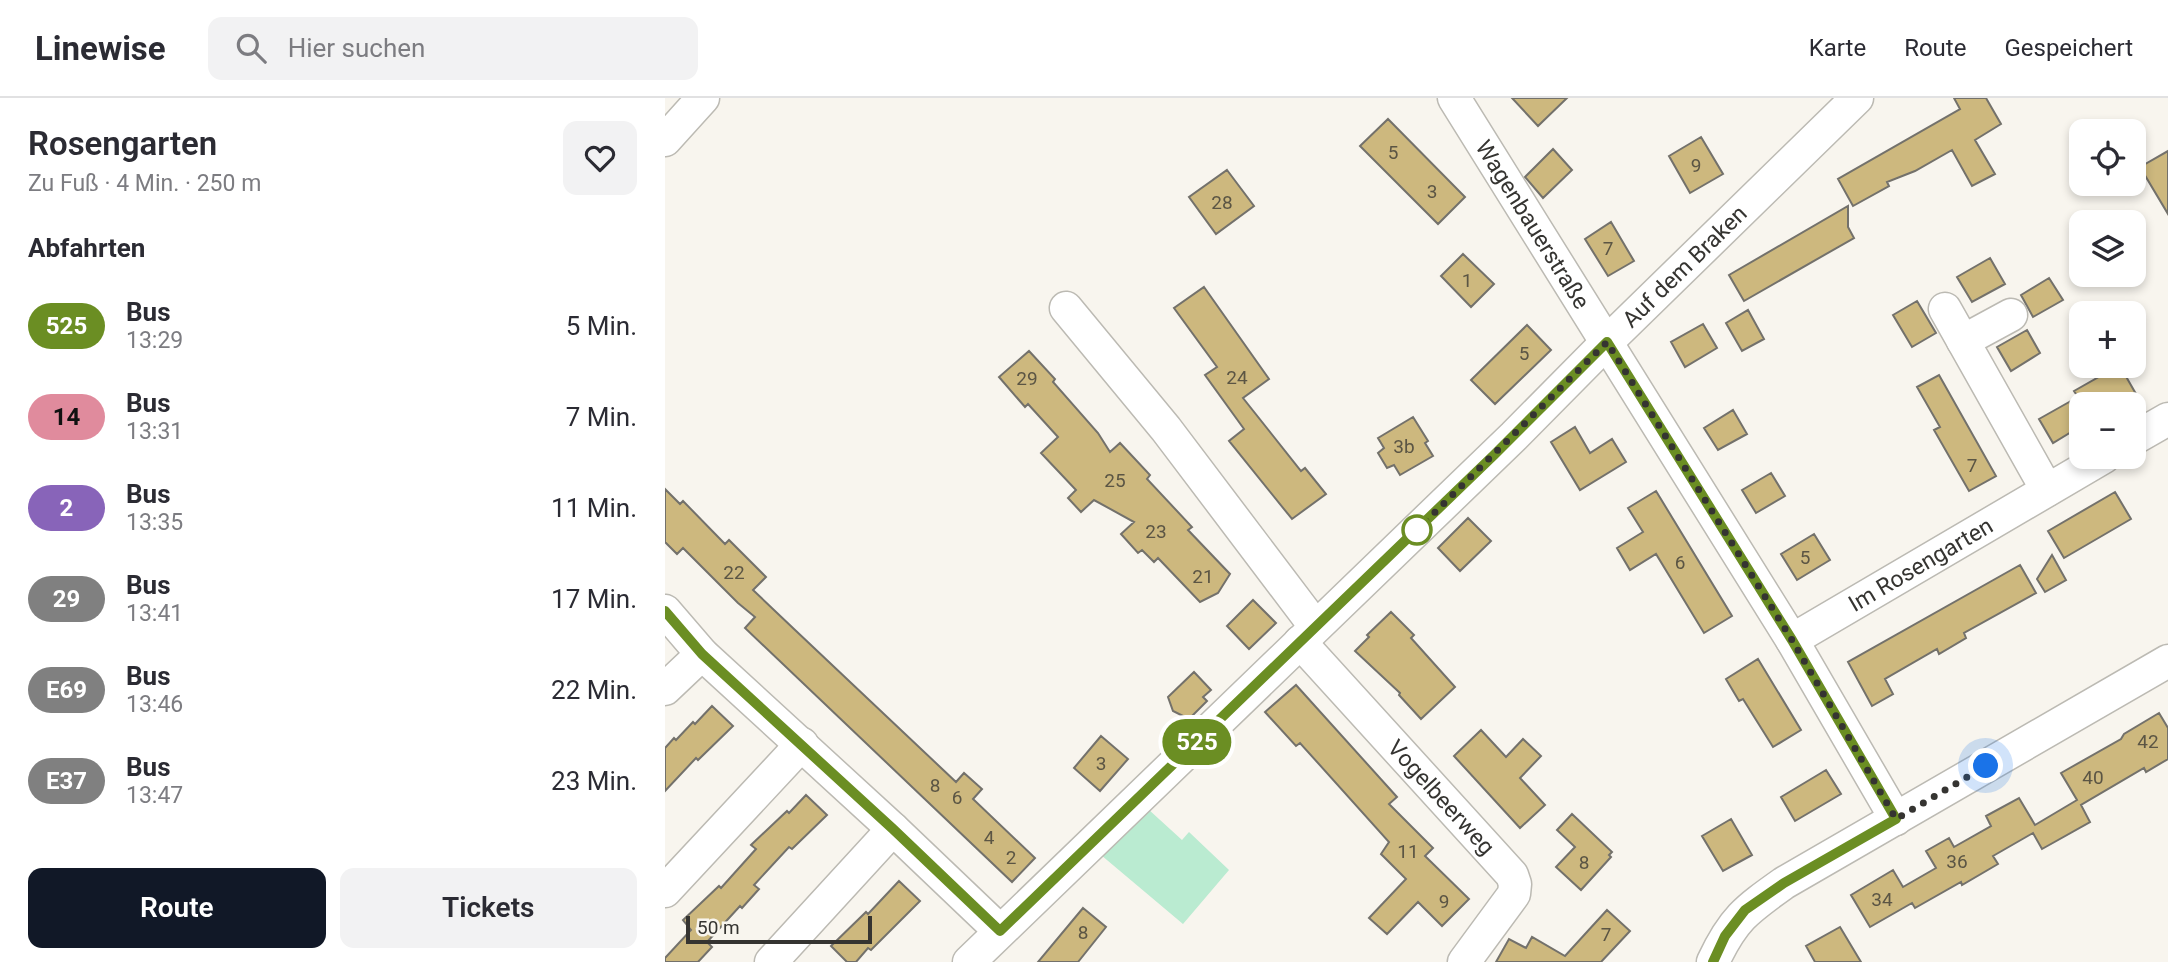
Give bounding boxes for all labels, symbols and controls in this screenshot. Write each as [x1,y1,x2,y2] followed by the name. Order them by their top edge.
[208,17,698,80] search box
[35,29,166,68] text: Linewise
[232,29,270,67] icon: search
[288,33,425,63] text: Hier suchen
[1809,34,1866,62] text: Karte
[1904,34,1966,62] text: Route
[2004,34,2133,62] text: Gespeichert
[2069,119,2146,469] map controls
[2069,119,2146,196] button: locate
[563,121,637,195] button: heart
[28,124,217,163] text: Rosengarten
[1470,135,1596,314] street label: Wagenbauerstraße
[1388,141,1398,164] house number: 5
[1691,154,1701,177] house number: 9
[28,170,261,197] text: Zu Fuß · 4 Min. · 250 m
[1427,180,1437,203] house number: 3
[1211,191,1233,214] house number: 28
[1617,200,1752,333] street label: Auf dem Braken
[2069,210,2146,287] button: layers
[28,233,145,263] text: Abfahrten
[1603,237,1613,260] house number: 7
[1462,269,1472,292] house number: 1
[126,297,171,327] text: Bus
[2069,301,2146,378] button: +
[566,311,637,341] text: 5 Min.
[46,312,87,340] text: 525
[126,327,183,354] text: 13:29
[1519,342,1529,365] house number: 5
[1226,366,1248,389] house number: 24
[1016,367,1038,390] house number: 29
[126,388,171,418] text: Bus
[2069,392,2146,469] button: −
[566,402,637,432] text: 7 Min.
[53,403,80,431] text: 14
[126,418,183,445] text: 13:31
[1393,435,1415,458] house number: 3b
[1967,454,1977,477] house number: 7
[1104,469,1126,492] house number: 25
[126,479,171,509] text: Bus
[551,493,637,523] text: 11 Min.
[60,494,73,522] text: 2
[126,509,183,536] text: 13:35
[1844,512,1997,617] street label: Im Rosengarten
[1402,515,1432,545] unlabelled marker
[1145,520,1167,543] house number: 23
[1800,546,1810,569] house number: 5
[1675,551,1685,574] house number: 6
[723,561,745,584] house number: 22
[1192,565,1214,588] house number: 21
[126,570,171,600] text: Bus
[551,584,637,614] text: 17 Min.
[53,585,80,613] text: 29
[126,600,183,627] text: 13:41
[126,661,171,691] text: Bus
[551,675,637,705] text: 22 Min.
[46,676,87,704] text: E69
[126,691,183,718] text: 13:46
[1157,719,1237,765] line badge: 525
[1176,728,1218,756] text: 525
[2137,730,2159,753] house number: 42
[1382,734,1500,860] street label: Vogelbeerweg
[1968,748,2003,783] your location
[126,752,171,782] text: Bus
[1096,752,1106,775] house number: 3
[551,766,637,796] text: 23 Min.
[2082,766,2104,789] house number: 40
[46,767,87,795] text: E37
[930,774,940,797] house number: 8
[126,782,183,809] text: 13:47
[952,786,962,809] house number: 6
[984,826,995,849] house number: 4
[1397,840,1419,863] house number: 11
[1006,846,1016,869] house number: 2
[1946,850,1968,873] house number: 36
[1579,851,1589,874] house number: 8
[28,868,326,948] button: Route
[340,868,637,948] button: Tickets
[1871,888,1893,911] house number: 34
[1439,890,1449,913] house number: 9
[686,913,871,945] scale bar
[697,916,740,939] text: 50 m
[1078,921,1088,944] house number: 8
[1601,923,1611,946] house number: 7

